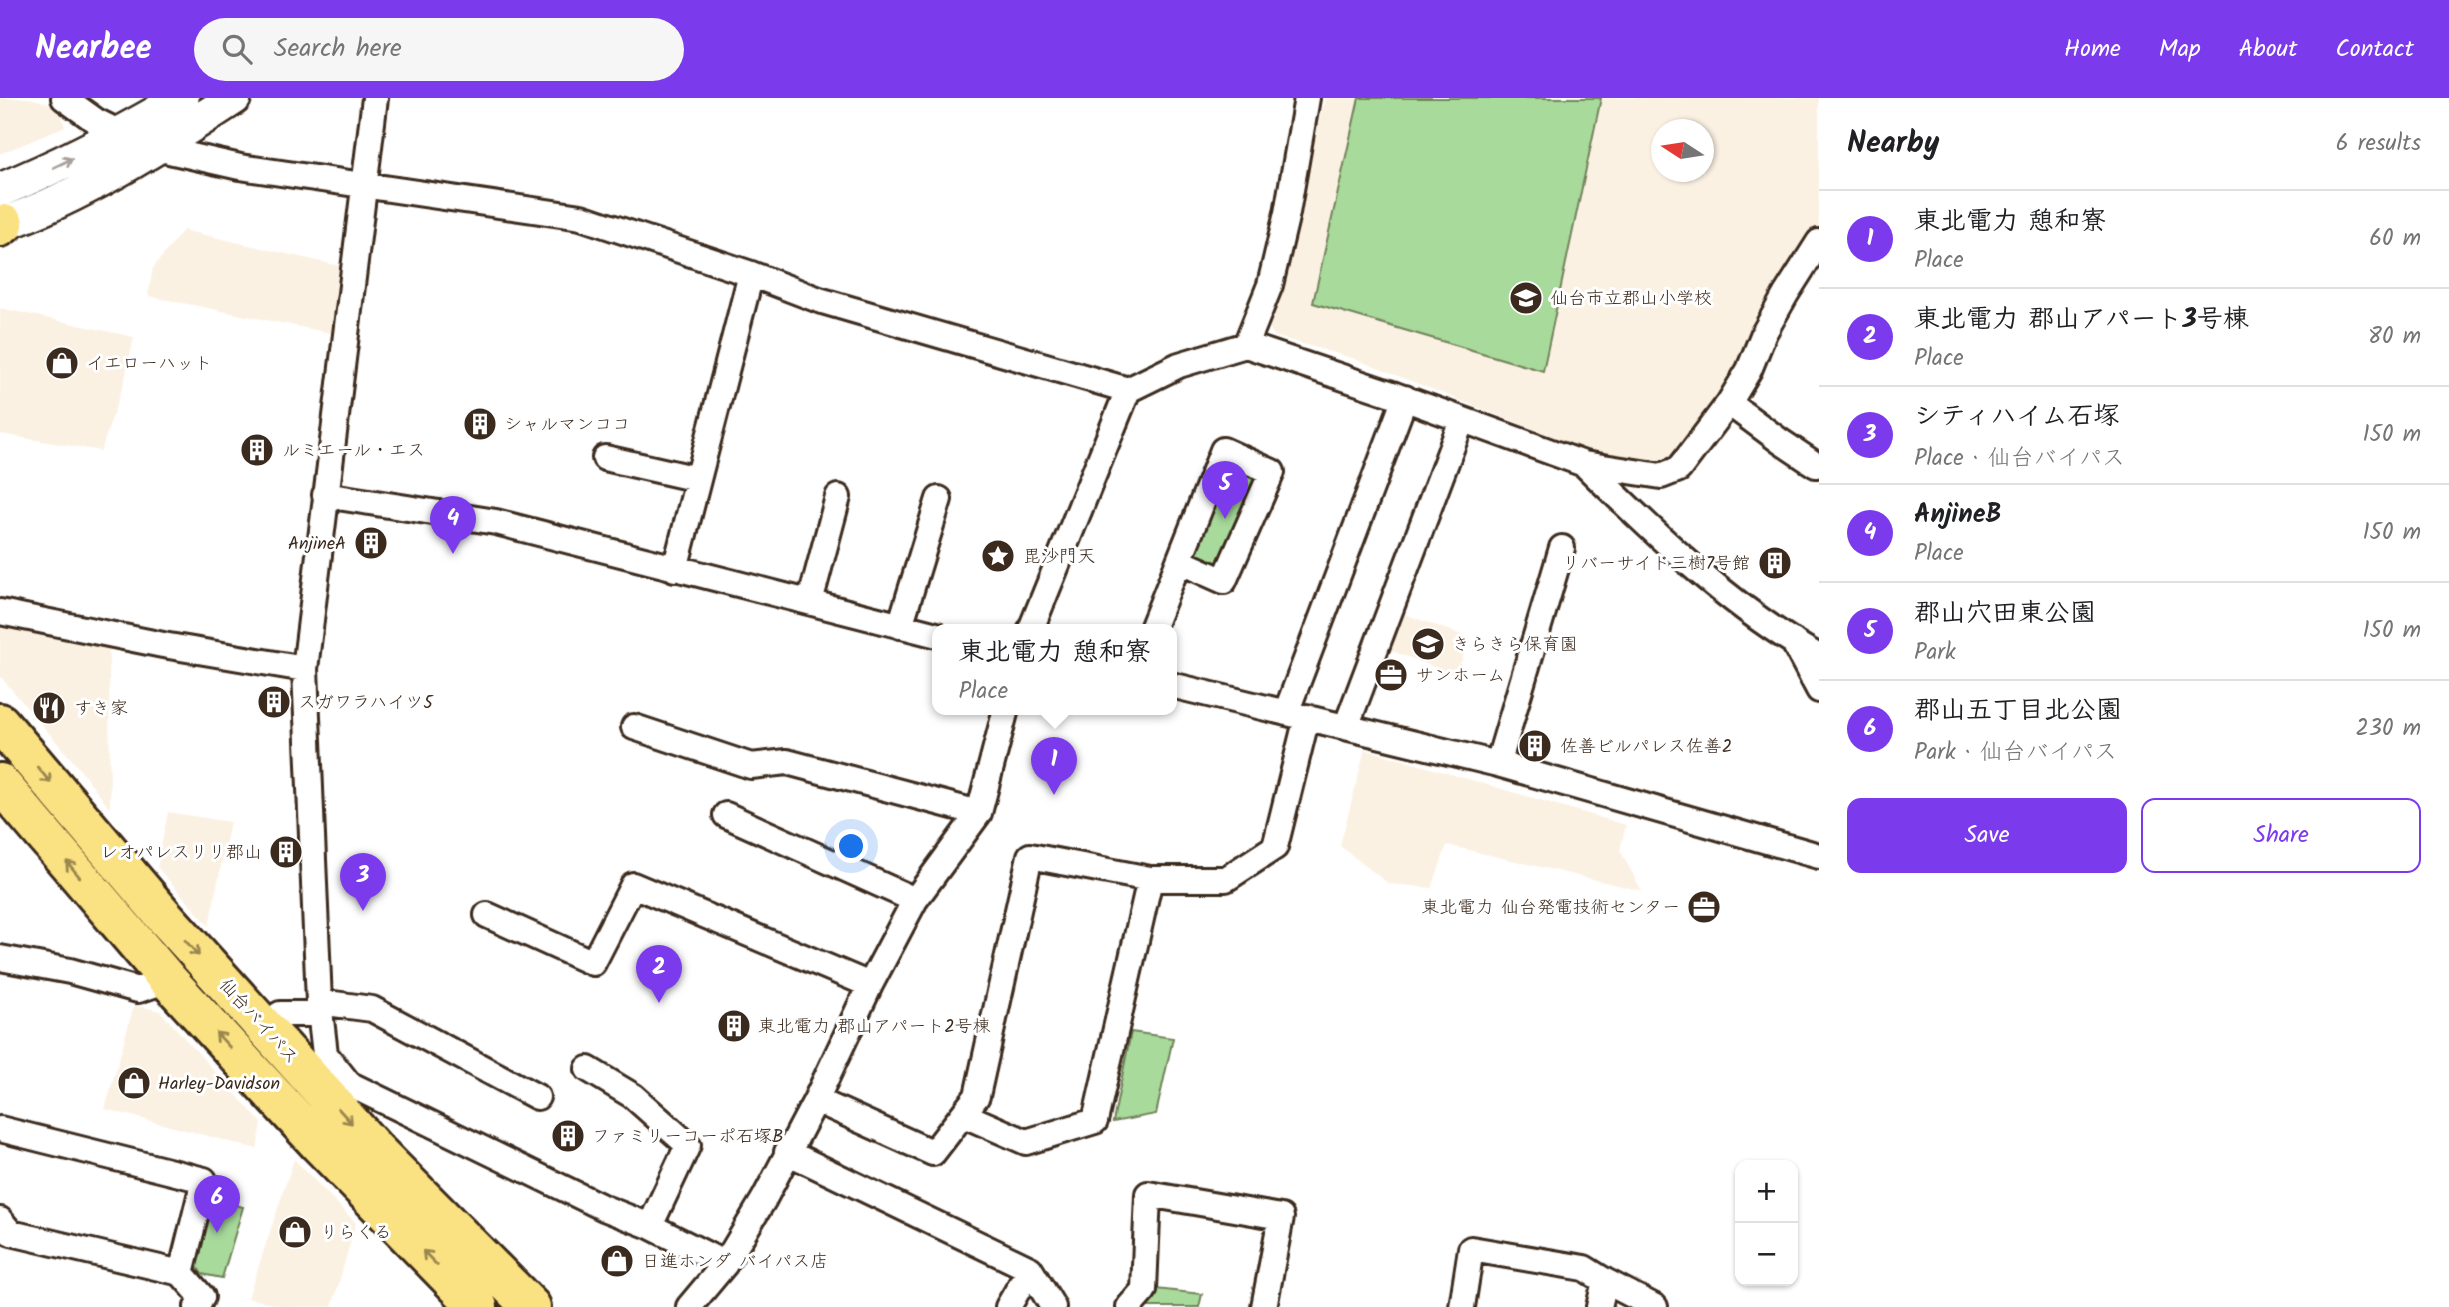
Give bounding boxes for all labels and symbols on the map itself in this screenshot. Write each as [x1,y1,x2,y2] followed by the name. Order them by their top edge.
[1651,119,1714,182] north arrow
[52,156,73,169] one-way arrow
[1507,279,1545,317] school or university icon: 仙台市立郡山小学校
[1550,285,1712,314] place label: 仙台市立郡山小学校
[43,344,81,382] shop icon: イエローハット
[86,350,212,379] place label: イエローハット
[461,405,499,443] building icon: シャルマンココ
[504,411,630,440] place label: シャルマンココ
[238,431,276,469] building icon: ルミエール・エス
[282,437,425,466] place label: ルミエール・エス
[1202,461,1248,519] pin: 5
[430,496,476,554] pin: 4
[352,524,390,562] building icon: AnjineA
[288,530,346,559] place label: AnjineA
[979,537,1017,575] place icon: 毘沙門天
[1023,543,1095,572] place label: 毘沙門天
[1756,544,1794,582] building icon: リバーサイド三樹7号館
[1562,550,1750,579] place label: リバーサイド三樹7号館
[1409,625,1447,663] school or university icon: きらきら保育園
[1452,631,1578,660] place label: きらきら保育園
[1372,656,1410,694] office icon: サンホーム
[1416,662,1505,691] place label: サンホーム
[255,683,293,721] building icon: スガワラハイツ5
[30,689,68,727] restaurant icon: すき家
[298,689,434,718] place label: スガワラハイツ5
[74,695,128,724] place label: すき家
[1516,727,1554,765] building icon: 佐善ビルパレス佐善2
[1560,733,1732,762] place label: 佐善ビルパレス佐善2
[1031,737,1077,795] pin: 1
[36,766,52,784] one-way arrow
[834,829,868,863] your location
[267,833,305,871] building icon: レオパレスリリ郡山
[100,839,262,868] place label: レオパレスリリ郡山
[340,853,386,911] pin: 3
[65,860,81,878] one-way arrow
[1685,888,1723,926] office icon: 東北電力 仙台発電技術センター
[1422,894,1680,923] place label: 東北電力 仙台発電技術センター
[184,939,201,956] one-way arrow
[636,945,682,1003] pin: 2
[211,972,305,1072] street label: 仙台バイパス
[715,1007,753,1045] building icon: 東北電力 郡山アパート2号棟
[758,1013,991,1042] place label: 東北電力 郡山アパート2号棟
[215,1031,231,1049] one-way arrow
[115,1064,153,1102] shop icon: Harley-Davidson
[158,1070,280,1099] place label: Harley-Davidson
[337,1107,353,1125] one-way arrow
[549,1117,587,1155] building icon: ファミリーコーポ石塚B
[592,1123,783,1152] place label: ファミリーコーポ石塚B
[194,1175,240,1233] pin: 6
[276,1213,314,1251] shop icon: りらくる
[320,1219,392,1248] place label: りらくる
[598,1242,636,1280] shop icon: 日進ホンダ バイパス店
[642,1248,828,1277] place label: 日進ホンダ バイパス店
[422,1250,439,1267] one-way arrow

